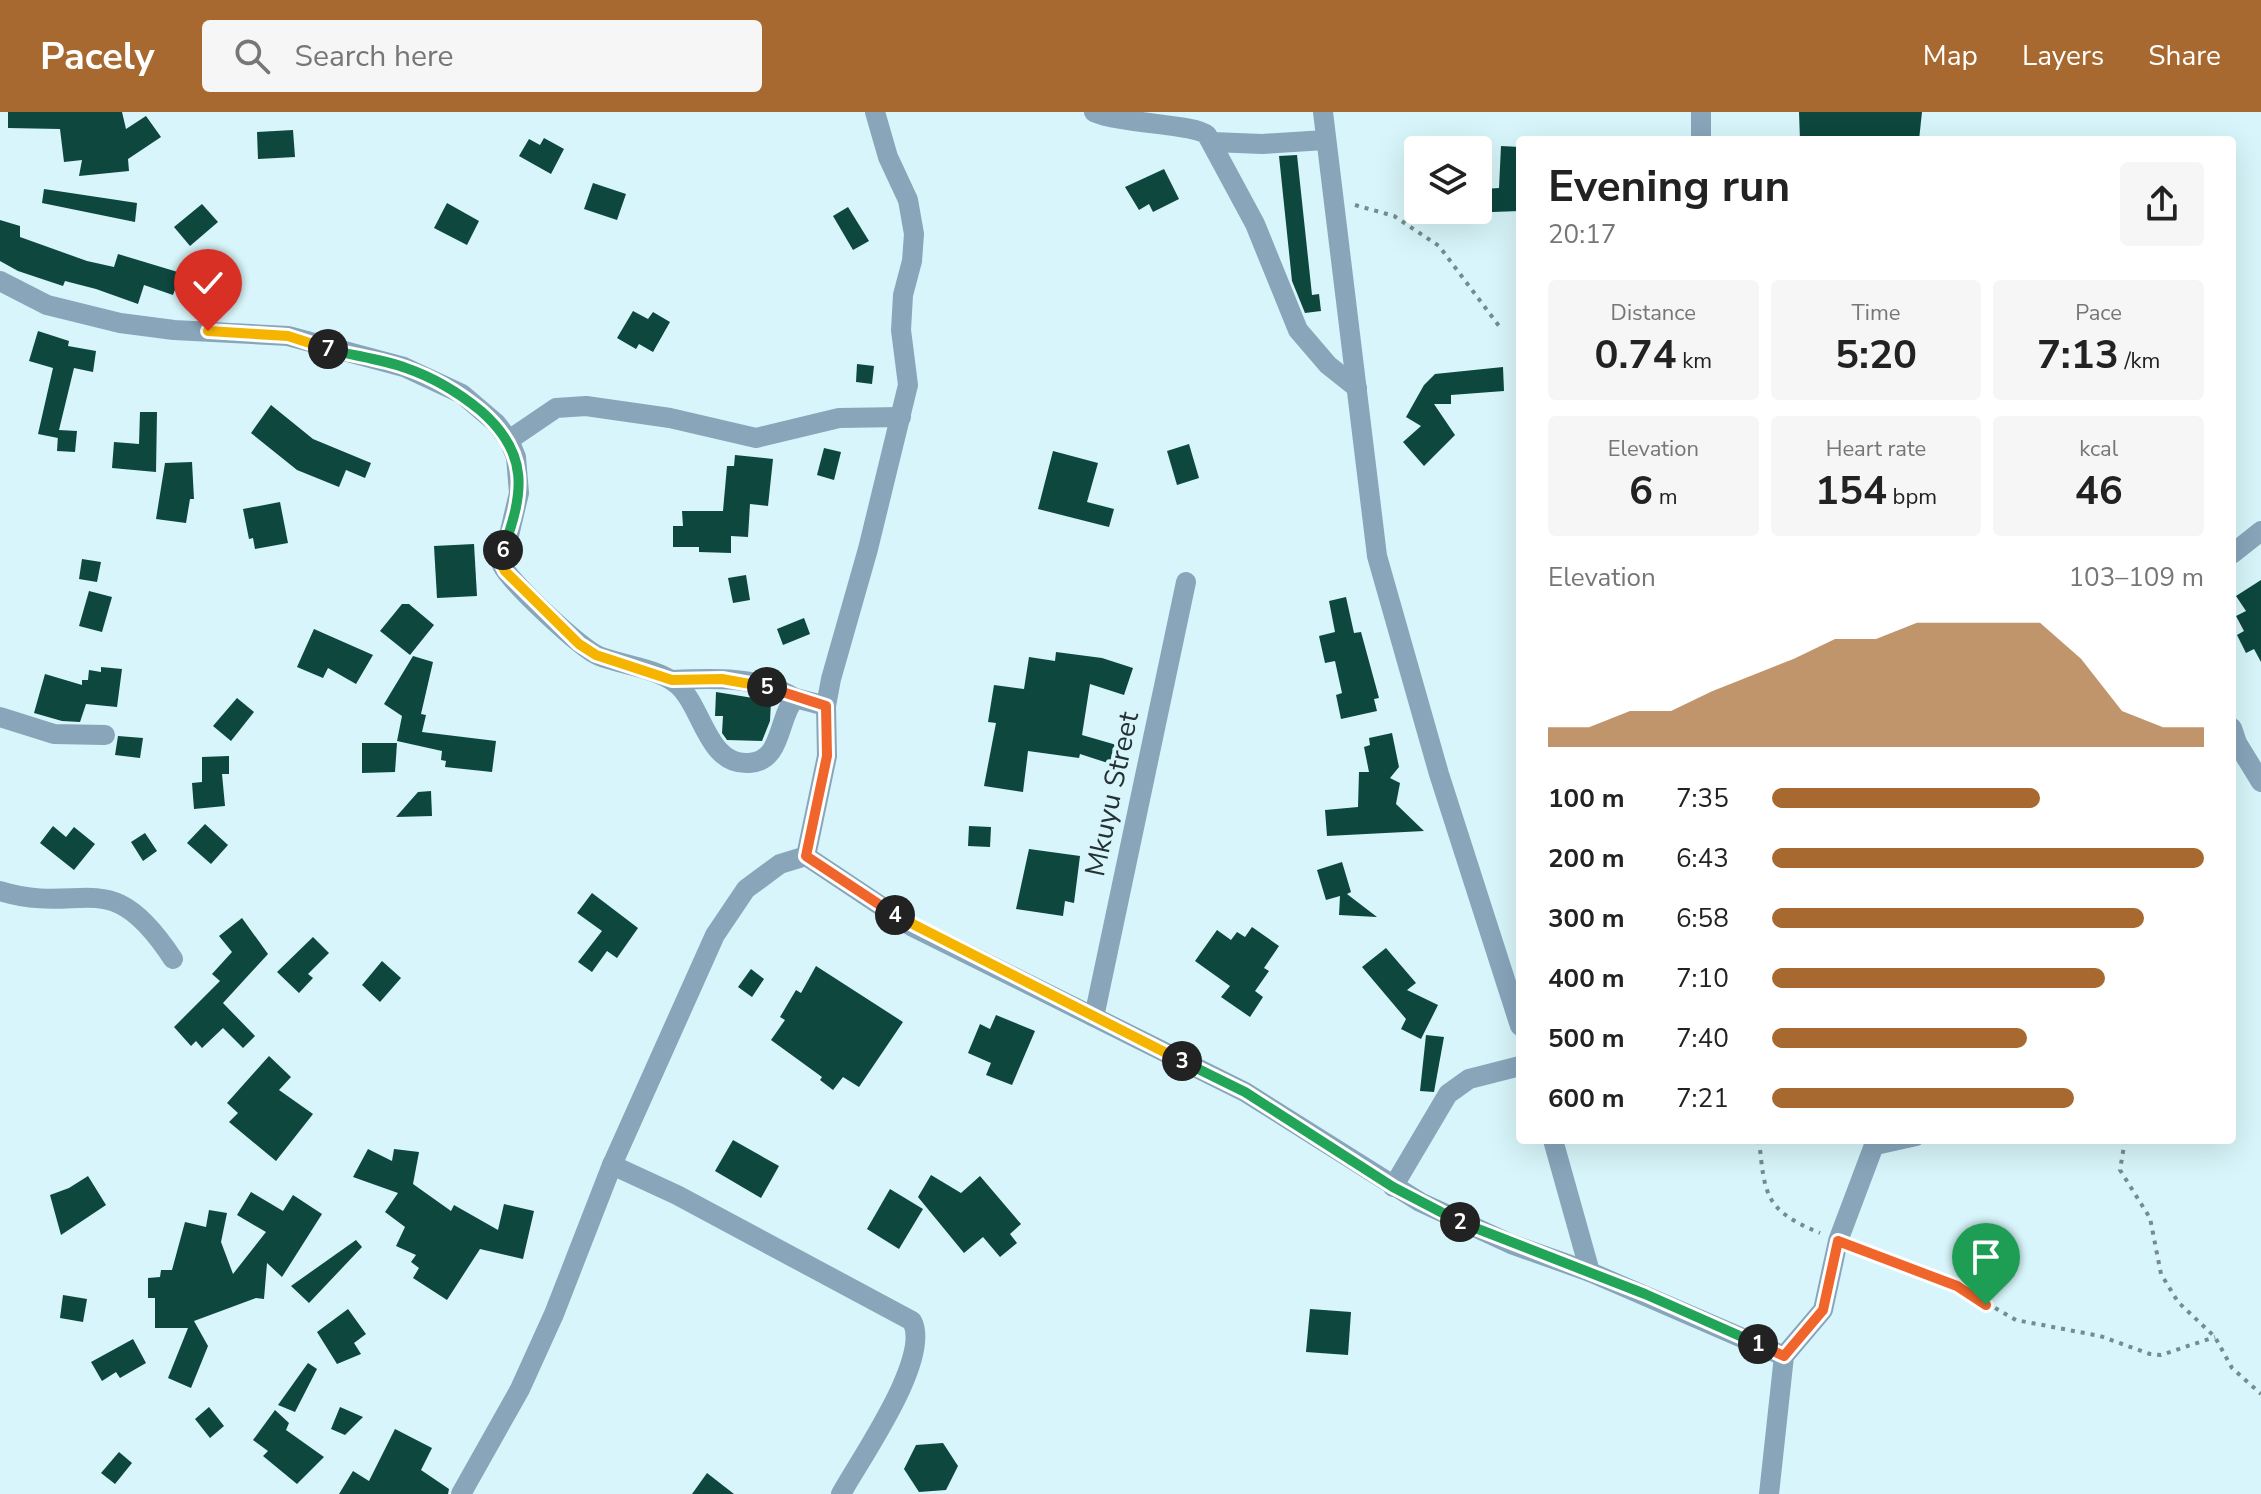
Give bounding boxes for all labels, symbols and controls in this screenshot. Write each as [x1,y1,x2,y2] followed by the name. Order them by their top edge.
[202,20,762,92] search box
[40,31,154,82] text: Pacely
[230,34,274,78] icon: search
[294,36,453,77] text: Search here
[1923,37,1978,75] text: Map
[2022,37,2104,75] text: Layers
[2148,37,2221,75] text: Share
[1404,136,1492,224] map controls
[1404,136,1492,224] button: layers
[1548,157,1790,217] text: Evening run
[2120,162,2204,246] button: share
[1548,217,1616,252] text: 20:17
[174,249,242,331] pin
[186,261,230,305] icon: check
[1611,298,1696,328] text: Distance
[1852,298,1900,328] text: Time
[2075,298,2122,328] text: Pace
[1595,328,1677,382] text: 0.74
[1835,328,1917,382] text: 5:20
[2037,328,2119,382] text: 7:13
[308,329,348,369] pin: 7
[321,334,335,364] text: 7
[1677,346,1712,376] text: km
[2119,346,2160,376] text: /km
[1608,434,1699,464] text: Elevation
[1826,434,1926,464] text: Heart rate
[2079,434,2118,464] text: kcal
[1629,464,1653,518] text: 6
[1815,464,1887,518] text: 154
[2075,464,2123,518] text: 46
[1653,482,1678,512] text: m
[1887,482,1937,512] text: bpm
[483,530,523,570] pin: 6
[496,535,510,565] text: 6
[1548,560,1656,595] text: Elevation
[2068,560,2204,595] text: 103–109 m
[747,667,787,707] pin: 5
[760,672,774,702] text: 5
[1076,708,1148,880] street label: Mkuyu Street
[1548,781,1625,816] text: 100 m
[1676,781,1729,816] text: 7:35
[1548,841,1625,876] text: 200 m
[1676,841,1729,876] text: 6:43
[875,895,915,935] pin: 4
[888,900,902,930] text: 4
[1548,901,1625,936] text: 300 m
[1676,901,1729,936] text: 6:58
[1548,961,1625,996] text: 400 m
[1676,961,1729,996] text: 7:10
[1548,1021,1625,1056] text: 500 m
[1676,1021,1729,1056] text: 7:40
[1162,1041,1202,1081] pin: 3
[1175,1046,1189,1076] text: 3
[1548,1081,1625,1116] text: 600 m
[1676,1081,1729,1116] text: 7:21
[1440,1202,1480,1242] pin: 2
[1453,1207,1467,1237] text: 2
[1952,1223,2020,1305] pin
[1964,1235,2008,1279] icon: arrive
[1738,1324,1778,1364] pin: 1
[1751,1329,1765,1359] text: 1

